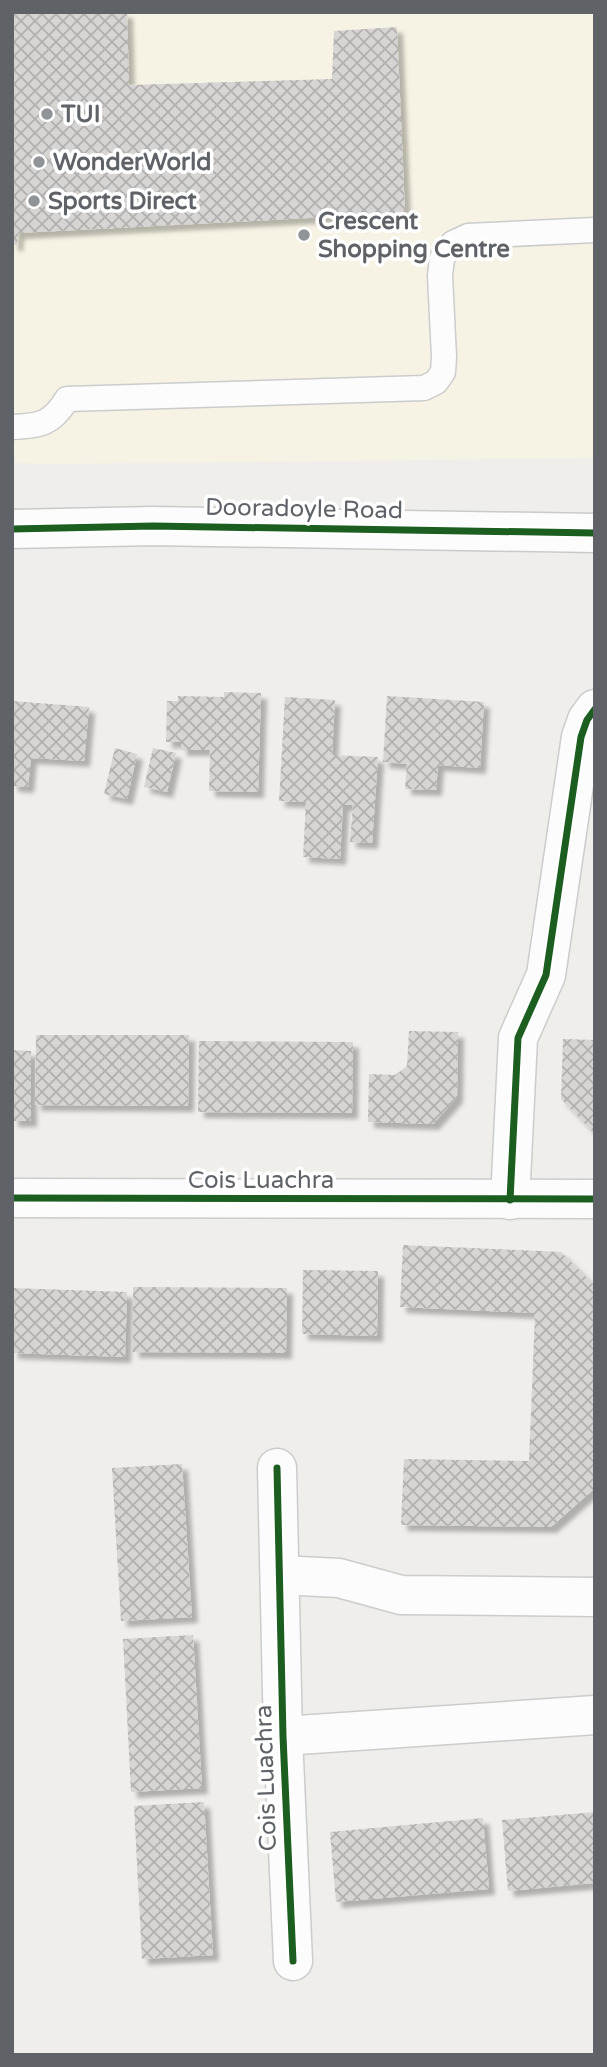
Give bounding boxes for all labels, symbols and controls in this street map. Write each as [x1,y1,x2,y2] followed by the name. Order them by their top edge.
[60,100,101,129] place label: TUI
[39,106,55,122] marker: TUI
[53,148,211,177] place label: WonderWorld
[31,154,47,170] marker: WonderWorld
[48,187,197,216] place label: Sports Direct
[26,193,42,209] marker: Sports Direct
[318,207,510,264] place label: Crescent Shopping Centre
[296,227,312,243] marker: Crescent Shopping Centre
[205,493,403,525] street label: Dooradoyle Road
[188,1166,334,1195] street label: Cois Luachra
[249,1704,283,1852] street label: Cois Luachra

